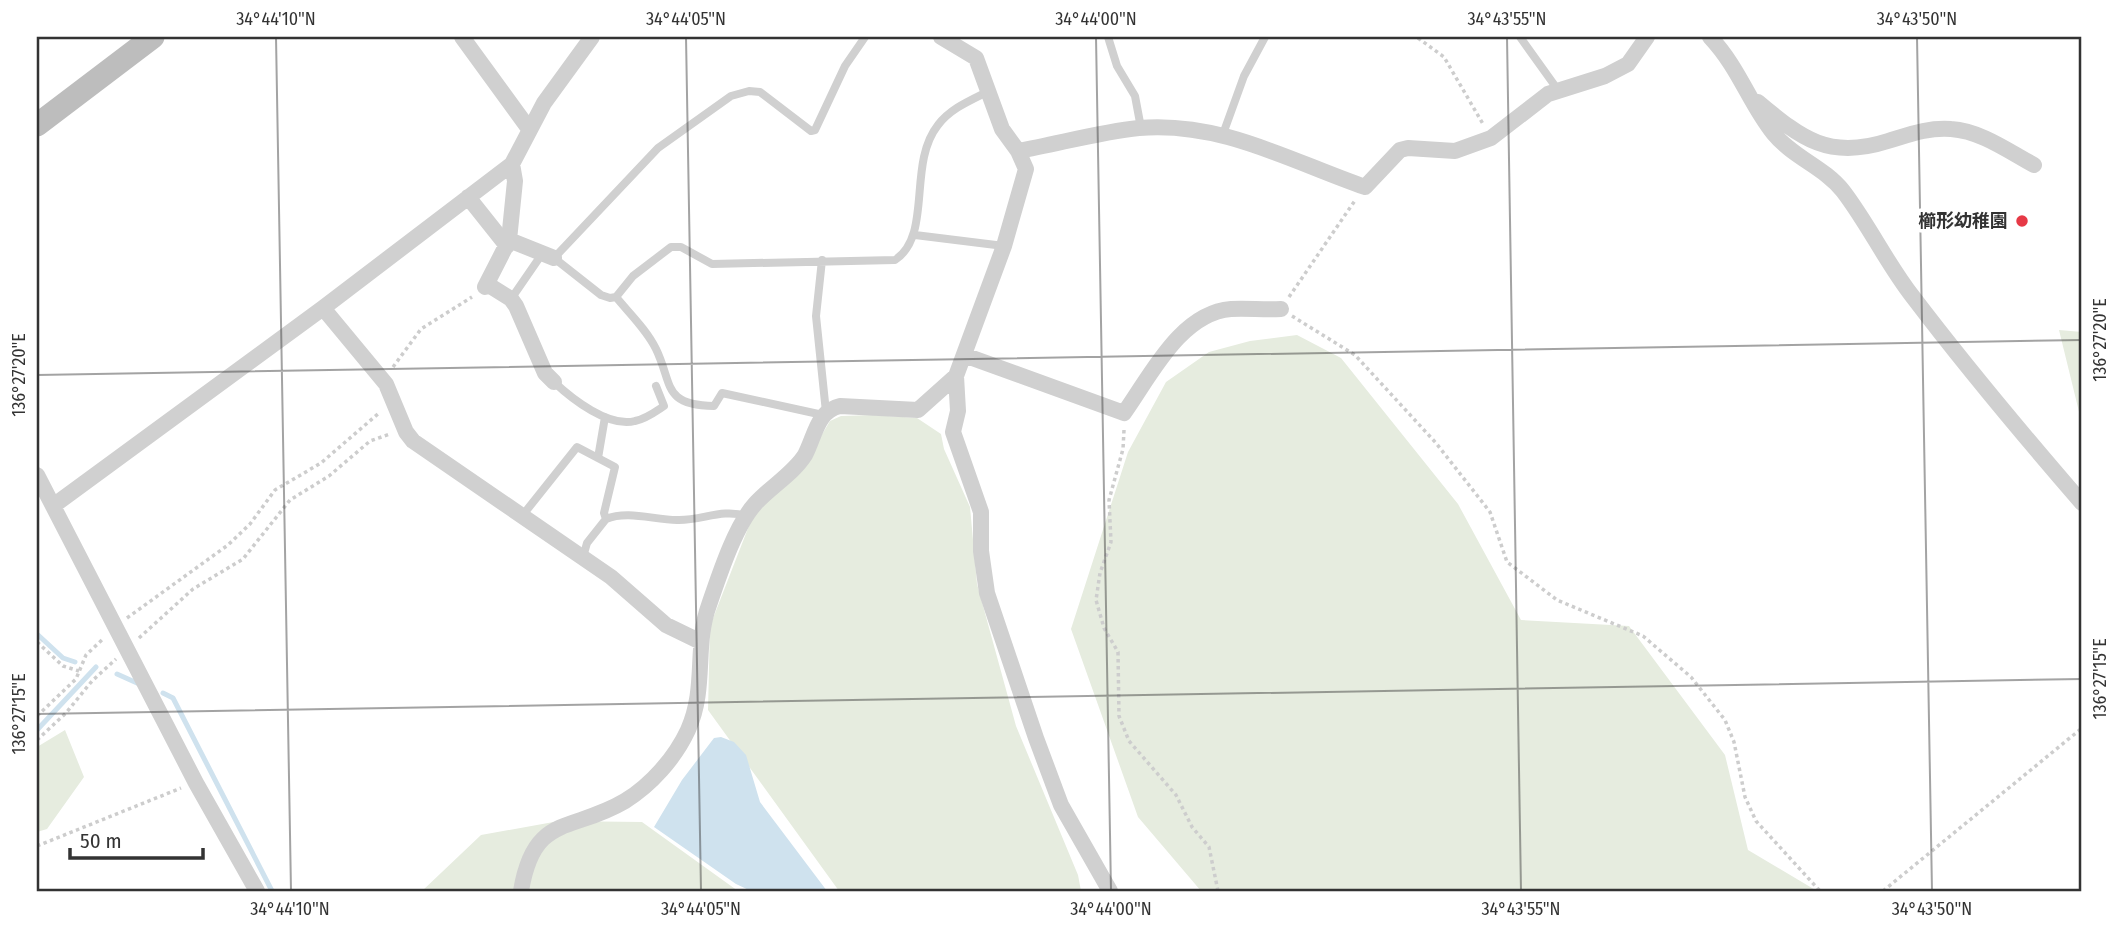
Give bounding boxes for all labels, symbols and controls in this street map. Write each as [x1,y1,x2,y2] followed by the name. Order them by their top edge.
[236,8,316,30] text: 34°44'10"N
[646,8,726,30] text: 34°44'05"N
[1055,8,1137,30] text: 34°44'00"N
[1467,8,1547,30] text: 34°43'55"N
[1877,8,1957,30] text: 34°43'50"N
[1918,210,2008,232] place label: 櫛形幼稚園
[2014,213,2030,229] marker: 櫛形幼稚園
[2089,298,2111,382] text: 136°27'20"E
[8,333,30,417] text: 136°27'20"E
[2089,638,2111,720] text: 136°27'15"E
[8,673,30,755] text: 136°27'15"E
[70,816,203,860] scale bar
[80,828,122,854] text: 50 m
[250,898,330,920] text: 34°44'10"N
[661,898,741,920] text: 34°44'05"N
[1070,898,1152,920] text: 34°44'00"N
[1481,898,1561,920] text: 34°43'55"N
[1892,898,1972,920] text: 34°43'50"N

